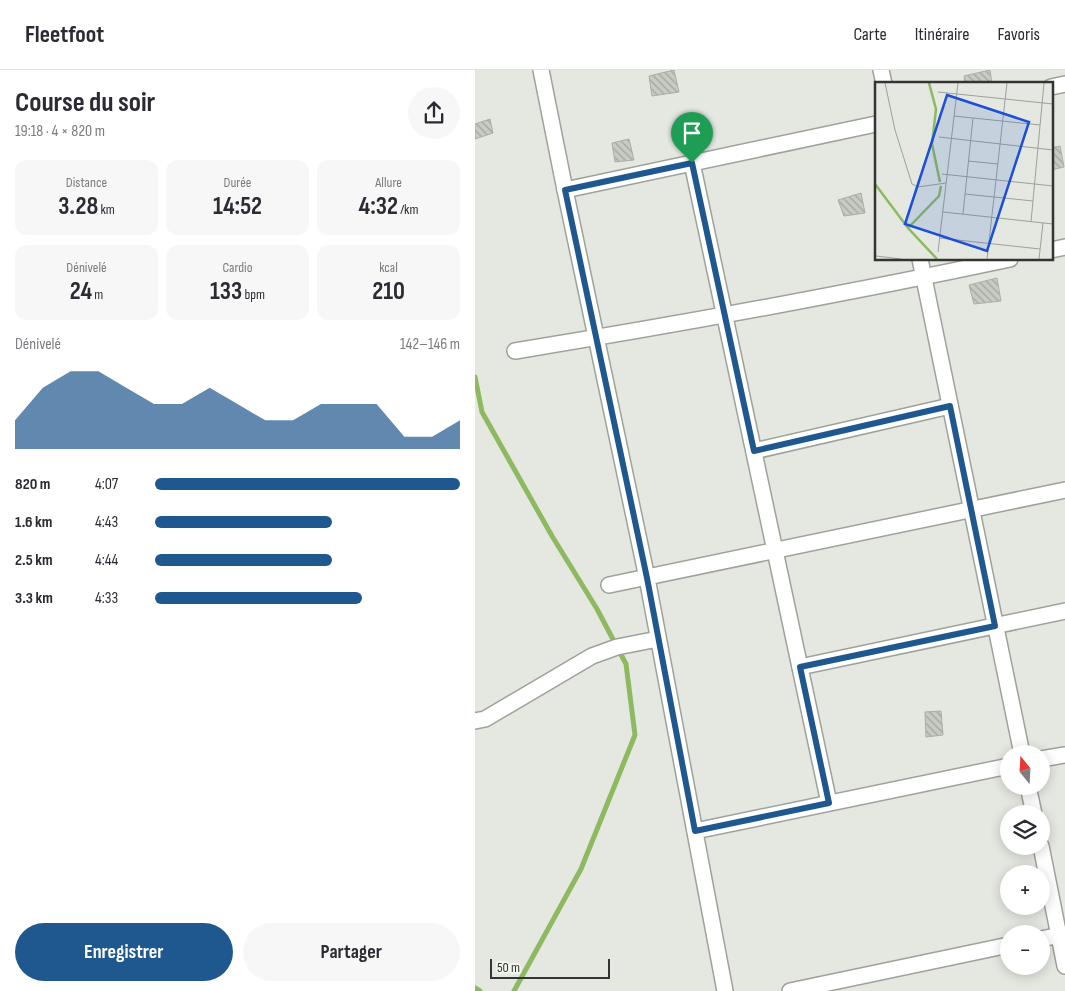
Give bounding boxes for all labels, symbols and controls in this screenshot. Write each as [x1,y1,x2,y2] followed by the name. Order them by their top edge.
[25,20,104,49] text: Fleetfoot
[853,24,887,45] text: Carte
[915,24,969,45] text: Itinéraire
[997,24,1040,45] text: Favoris
[875,82,1053,260] inset map
[15,86,155,119] text: Course du soir
[408,87,460,139] button: share
[671,112,713,163] pin
[678,119,706,147] icon: arrive
[15,122,105,141] text: 19:18 · 4 × 820 m
[66,174,107,191] text: Distance
[224,174,251,191] text: Durée
[375,174,402,191] text: Allure
[58,191,98,222] text: 3.28
[213,191,262,222] text: 14:52
[359,191,398,222] text: 4:32
[98,201,115,218] text: km
[398,201,418,218] text: /km
[66,259,107,276] text: Dénivelé
[223,259,253,276] text: Cardio
[379,259,398,276] text: kcal
[70,276,92,307] text: 24
[210,276,242,307] text: 133
[372,276,405,307] text: 210
[92,286,103,303] text: m
[242,286,265,303] text: bpm
[15,335,61,354] text: Dénivelé
[400,335,460,354] text: 142–146 m
[15,475,50,494] text: 820 m
[95,475,118,494] text: 4:07
[15,513,52,532] text: 1.6 km
[95,513,118,532] text: 4:43
[15,551,53,570] text: 2.5 km
[95,551,118,570] text: 4:44
[15,589,53,608] text: 3.3 km
[95,589,118,608] text: 4:33
[1000,745,1050,795] north arrow
[1000,745,1050,975] map controls
[1000,805,1050,855] button: layers
[1000,865,1050,915] button: +
[15,923,233,981] button: Enregistrer
[243,923,460,981] button: Partager
[1000,925,1050,975] button: −
[490,956,610,979] scale bar
[497,959,520,976] text: 50 m

